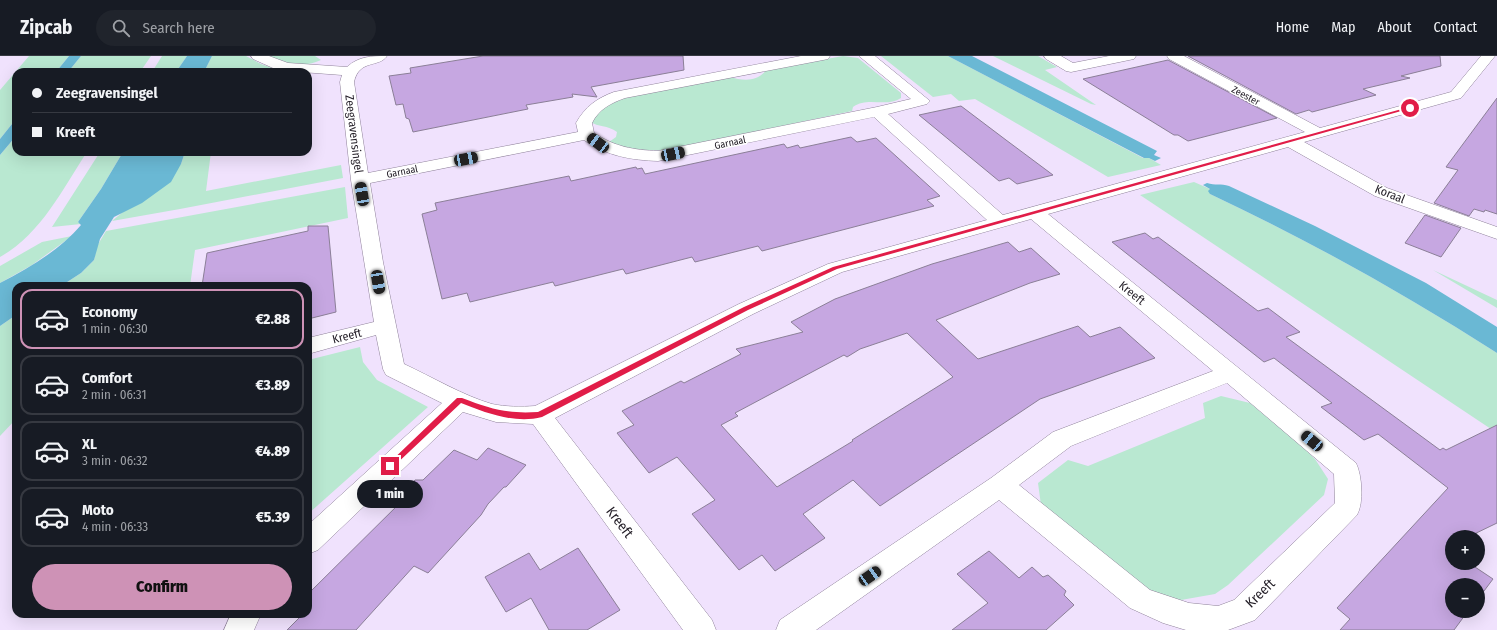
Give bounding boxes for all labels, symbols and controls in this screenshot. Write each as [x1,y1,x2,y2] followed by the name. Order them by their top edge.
[96,10,376,46] search box
[20,16,72,39] text: Zipcab
[110,17,132,39] icon: search
[142,19,215,37] text: Search here
[1276,19,1309,36] text: Home
[1331,19,1355,36] text: Map
[1377,19,1412,36] text: About
[1434,19,1477,36] text: Contact
[1229,83,1262,109] street label: Zeester
[56,84,158,102] text: Zeegravensingel
[342,94,366,174] street label: Zeegravensingel
[1401,99,1419,117] route start
[56,123,95,141] text: Kreeft
[585,131,611,155] car
[713,134,747,152] street label: Garnaal
[660,146,686,162] car
[453,151,479,167] car
[385,163,419,181] street label: Garnaal
[354,181,370,207] car
[1373,182,1407,206] street label: Koraal
[370,269,386,295] car
[1116,278,1148,308] street label: Kreeft
[34,301,70,337] icon: car
[82,303,137,321] text: Economy
[255,310,290,328] text: €2.88
[82,321,148,336] text: 1 min · 06:30
[331,326,363,346] street label: Kreeft
[34,367,70,403] icon: car
[82,369,133,387] text: Comfort
[255,376,290,394] text: €3.89
[82,387,147,402] text: 2 min · 06:31
[1299,429,1325,453] car
[34,433,70,469] icon: car
[82,435,97,453] text: XL
[255,442,290,460] text: €4.89
[82,453,148,468] text: 3 min · 06:32
[381,457,399,475] route end
[357,480,423,508] callout: 1 min
[376,486,404,501] text: 1 min
[34,499,70,535] icon: car
[82,501,114,519] text: Moto
[602,503,637,542] street label: Kreeft
[256,508,290,526] text: €5.39
[82,519,148,534] text: 4 min · 06:33
[1445,530,1485,618] map controls
[1445,530,1485,570] button: +
[32,564,292,610] button: Confirm
[857,564,883,588] car
[1242,575,1279,611] street label: Kreeft
[1445,578,1485,618] button: −

